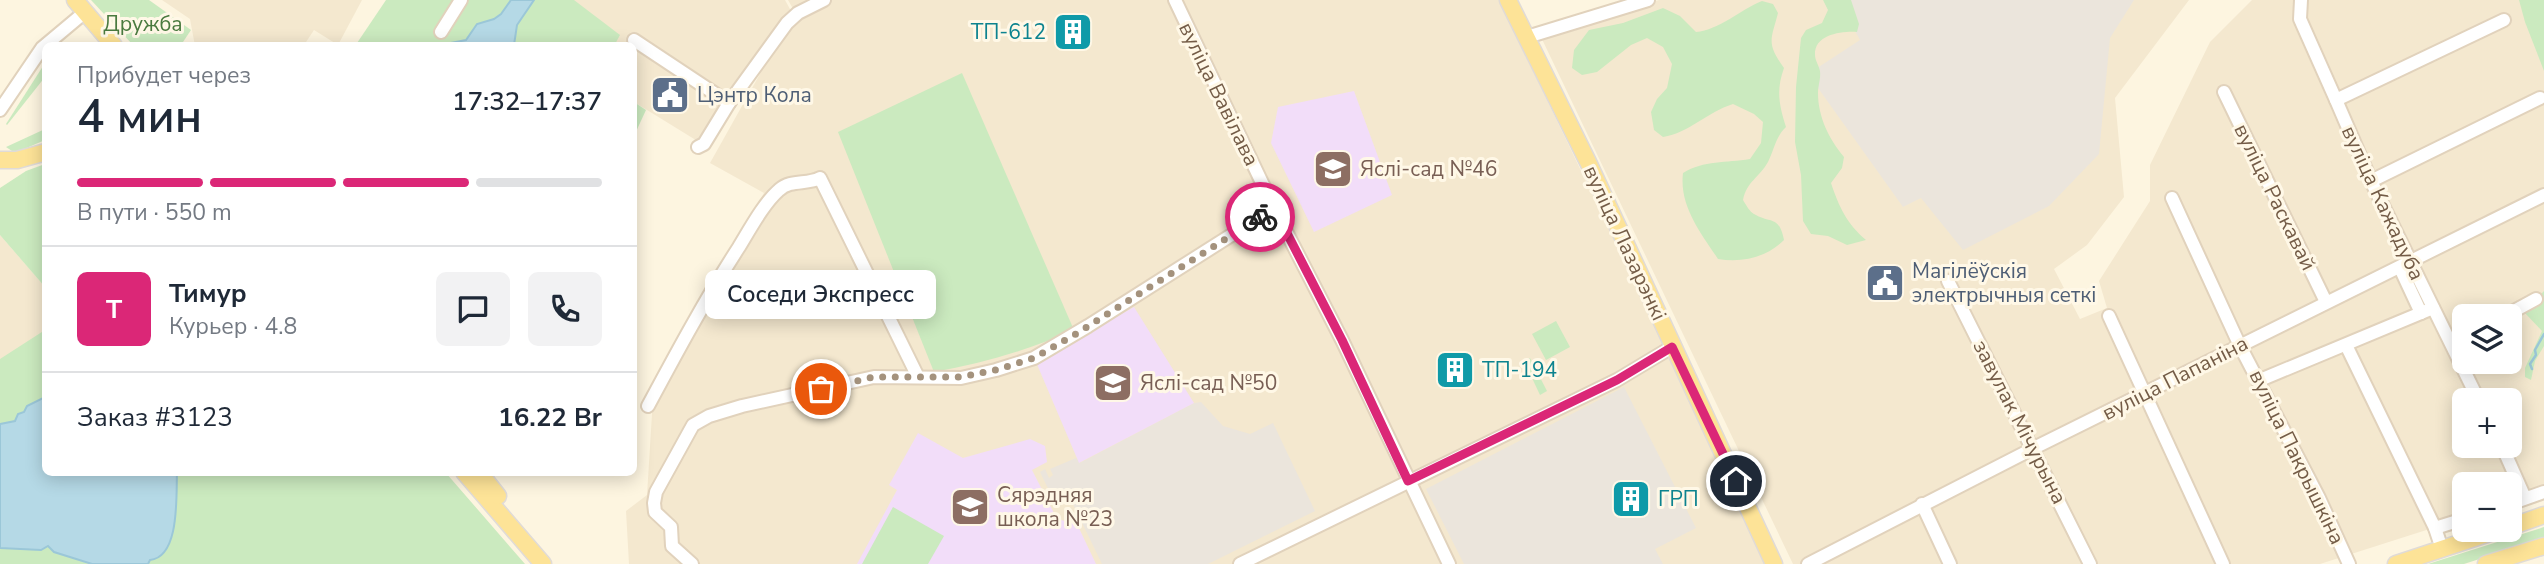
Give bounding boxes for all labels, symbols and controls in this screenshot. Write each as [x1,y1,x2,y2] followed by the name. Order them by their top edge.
[103,10,183,38] park label: Дружба
[1052,11,1094,53] building icon: ТП-612
[971,18,1046,46] place label: ТП-612
[1172,18,1266,170] street label: вуліца Вавілава
[77,60,251,91] text: Прибудет через
[649,74,691,116] public building icon: Цэнтр Кола
[697,81,812,109] place label: Цэнтр Кола
[452,84,602,119] text: 17:32–17:37
[77,85,202,148] text: 4 мин
[2227,119,2323,275] street label: вуліца Раскавай
[2335,121,2431,285] street label: вуліца Кажадуба
[1312,148,1354,190] school or university icon: Яслі-сад №46
[1360,155,1497,183] place label: Яслі-сад №46
[1577,161,1673,325] street label: вуліца Лазарэнкі
[1225,182,1295,252] courier
[77,197,232,228] text: В пути · 550 m
[1241,198,1279,236] icon: bike
[1912,257,2096,309] place label: Магілёўскія электрычныя сеткі
[1864,262,1906,304] public building icon: Магілёўскія электрычныя сеткі
[706,270,936,319] callout: Соседи Экспресс
[436,272,510,346] button: chat
[528,272,602,346] button: phone
[169,276,247,311] text: Тимур
[727,279,914,310] text: Соседи Экспресс
[106,292,122,327] text: Т
[2452,304,2522,542] map controls
[2452,304,2522,374] button: layers
[169,311,297,342] text: Курьер · 4.8
[2097,329,2253,427] street label: вуліца Папаніна
[1967,335,2073,509] street label: завулак Мічурына
[1434,349,1476,391] building icon: ТП-194
[1482,356,1557,384] place label: ТП-194
[791,359,851,419] pin
[1092,362,1134,404] school or university icon: Яслі-сад №50
[2243,365,2351,549] street label: вуліца Пакрышкіна
[1140,369,1277,397] place label: Яслі-сад №50
[802,370,840,408] icon: bag
[2452,388,2522,458] button: +
[77,400,233,435] text: Заказ #3123
[498,400,602,435] text: 16.22 Br
[1706,451,1766,511] pin
[1717,462,1755,500] icon: home
[2452,472,2522,542] button: −
[1610,478,1652,520] building icon: ГРП
[997,481,1113,533] place label: Сярэдняя школа №23
[1658,485,1699,513] place label: ГРП
[949,486,991,528] school or university icon: Сярэдняя школа №23

